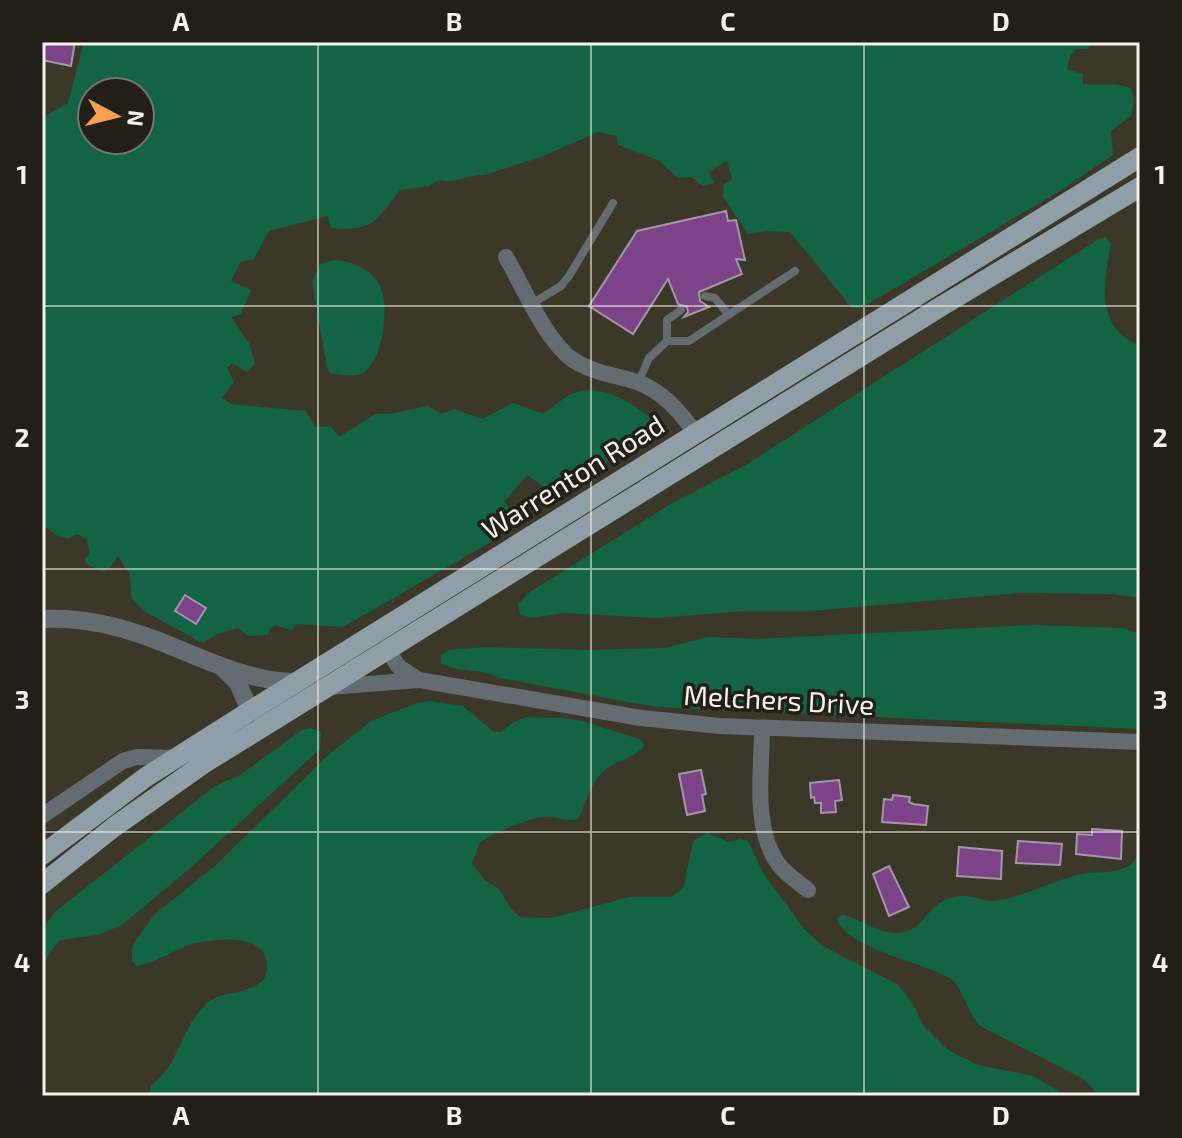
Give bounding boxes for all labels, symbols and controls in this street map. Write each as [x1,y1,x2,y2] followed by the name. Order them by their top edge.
[173,5,190,36] text: A
[446,5,462,36] text: B
[720,5,736,36] text: C
[992,5,1010,36] text: D
[76,76,156,156] north arrow
[123,109,151,128] text: N
[16,158,28,189] text: 1
[1154,158,1166,189] text: 1
[475,406,670,546] street label: Warrenton Road
[14,421,30,452] text: 2
[1152,421,1168,452] text: 2
[683,677,875,721] street label: Melchers Drive
[15,683,29,714] text: 3
[1153,683,1167,714] text: 3
[14,946,30,977] text: 4
[1152,946,1168,977] text: 4
[173,1099,190,1130] text: A
[446,1099,462,1130] text: B
[720,1099,736,1130] text: C
[992,1099,1010,1130] text: D

